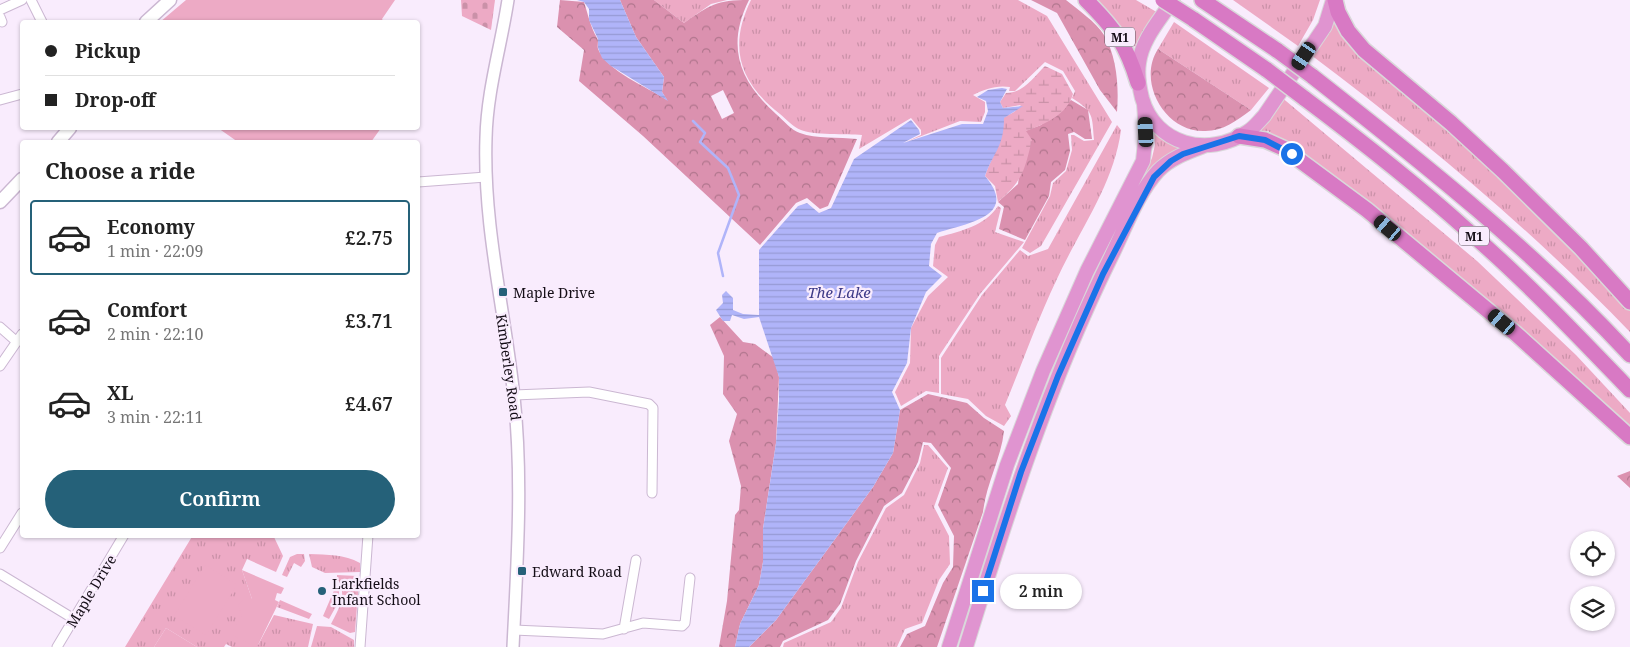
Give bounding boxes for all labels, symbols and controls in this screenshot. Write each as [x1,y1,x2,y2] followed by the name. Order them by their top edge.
[1105,28,1135,46] road number: M1
[75,38,141,64] text: Pickup
[1289,39,1318,73] car
[75,87,155,113] text: Drop-off
[1137,117,1154,147] car
[1281,143,1303,165] route start
[45,155,195,185] text: Choose a ride
[1371,213,1404,243] car
[107,214,195,240] text: Economy
[47,215,92,260] icon: car
[345,225,393,251] text: £2.75
[1459,227,1489,246] road number: M1
[107,240,203,262] text: 1 min · 22:09
[807,282,871,302] water label: The Lake
[513,283,595,302] place label: Maple Drive
[497,286,509,298] marker: Maple Drive
[107,297,187,323] text: Comfort
[47,298,92,343] icon: car
[1485,307,1518,337] car
[345,308,393,334] text: £3.71
[492,313,526,422] street label: Kimberley Road
[107,323,203,345] text: 2 min · 22:10
[107,380,133,406] text: XL
[47,381,92,426] icon: car
[345,391,393,417] text: £4.67
[107,406,203,428] text: 3 min · 22:11
[45,470,395,528] button: Confirm
[1570,531,1615,631] map controls
[1570,531,1615,576] button: locate
[62,551,120,631] street label: Maple Drive
[532,562,622,581] place label: Edward Road
[516,565,528,577] marker: Edward Road
[332,574,421,609] place label: Larkfields Infant School
[1000,574,1083,608] callout: 2 min
[972,580,994,602] route end
[1019,580,1063,602] text: 2 min
[316,585,328,597] marker: Larkfields Infant School
[1570,586,1615,631] button: layers

